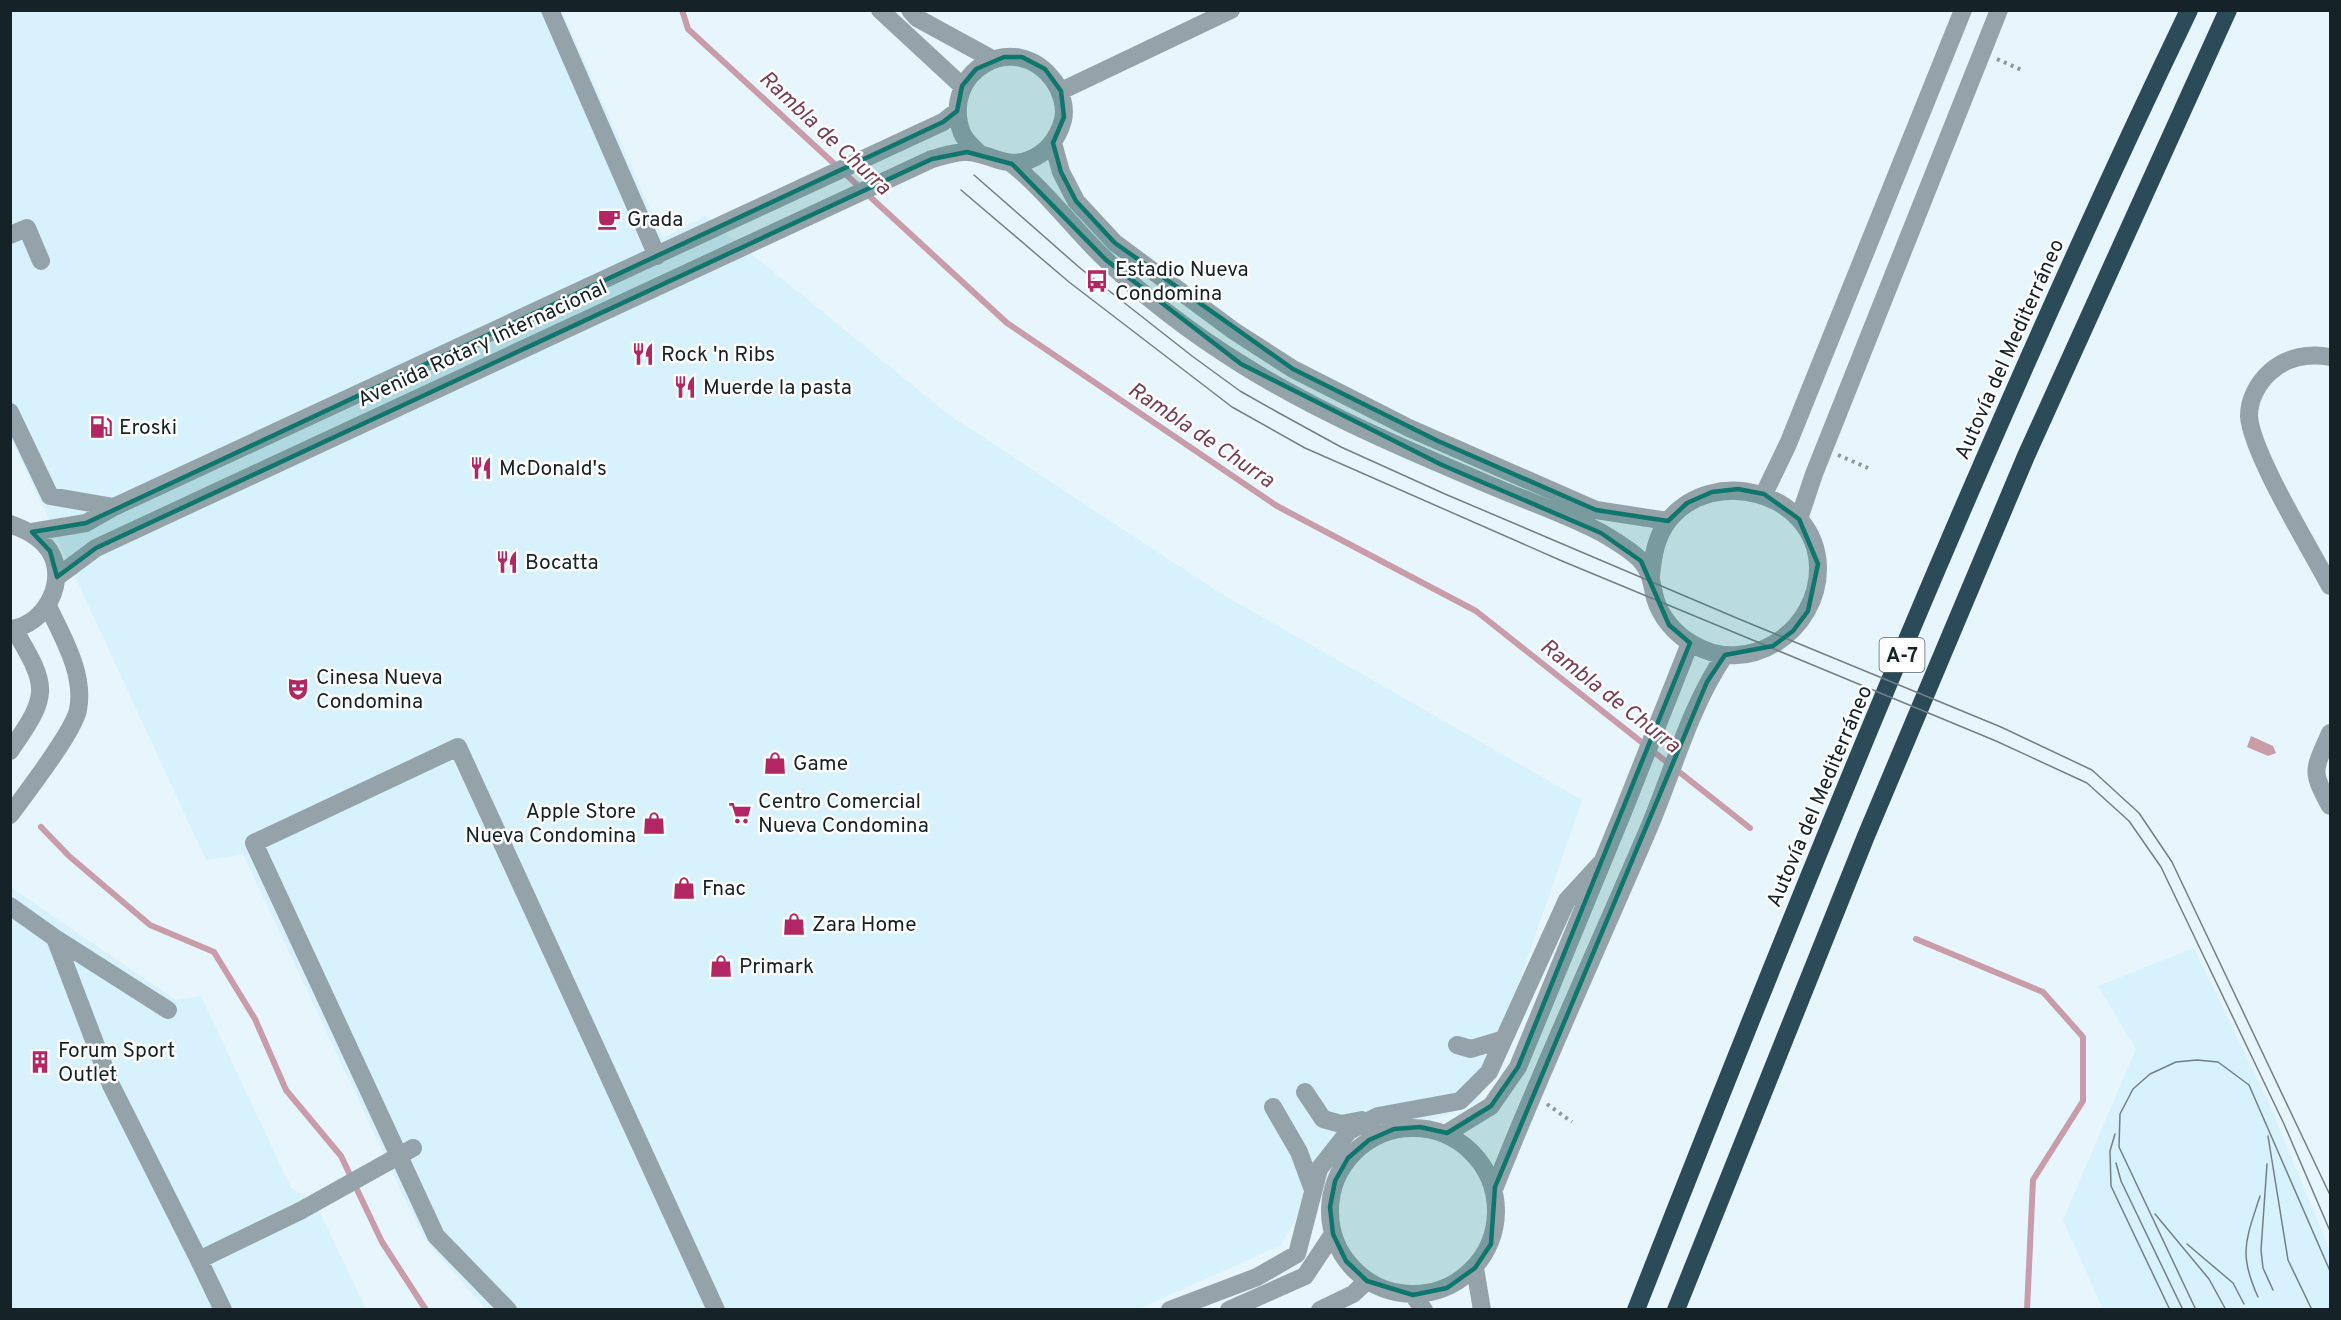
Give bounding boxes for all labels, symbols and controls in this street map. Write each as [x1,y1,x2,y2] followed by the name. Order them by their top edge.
[753,66,896,202] water label: Rambla de Churra
[596,206,622,232] cafe icon: Grada
[627,207,683,234] place label: Grada
[1949,235,2071,464] street label: Autovía del Mediterráneo
[1115,257,1249,308] place label: Estadio Nueva Condomina
[1084,268,1110,294] bus stop icon: Estadio Nueva Condomina
[353,275,612,414] street label: Avenida Rotary Internacional
[630,341,656,367] restaurant icon: Rock 'n Ribs
[661,342,775,369] place label: Rock 'n Ribs
[672,374,698,400] restaurant icon: Muerde la pasta
[703,375,852,402] place label: Muerde la pasta
[1122,377,1279,495] water label: Rambla de Churra
[88,414,114,440] fuel station icon: Eroski
[119,415,177,442] place label: Eroski
[468,455,494,481] restaurant icon: McDonald's
[499,456,607,483] place label: McDonald's
[494,549,520,575] restaurant icon: Bocatta
[525,550,598,577] place label: Bocatta
[1534,634,1685,760] water label: Rambla de Churra
[1880,638,1924,672] road number: A-7
[316,665,443,716] place label: Cinesa Nueva Condomina
[285,676,311,702] theatre icon: Cinesa Nueva Condomina
[1761,681,1879,912] street label: Autovía del Mediterráneo
[762,750,788,776] shop icon: Game
[793,751,848,778] place label: Game
[758,789,929,840] place label: Centro Comercial Nueva Condomina
[465,799,636,850] place label: Apple Store Nueva Condomina
[727,800,753,826] supermarket icon: Centro Comercial Nueva Condomina
[641,810,667,836] shop icon: Apple Store Nueva Condomina
[671,875,697,901] shop icon: Fnac
[702,876,746,903] place label: Fnac
[781,911,807,937] shop icon: Zara Home
[812,912,916,939] place label: Zara Home
[708,953,734,979] shop icon: Primark
[739,954,814,981] place label: Primark
[58,1038,175,1089] place label: Forum Sport Outlet
[27,1049,53,1075] building icon: Forum Sport Outlet

